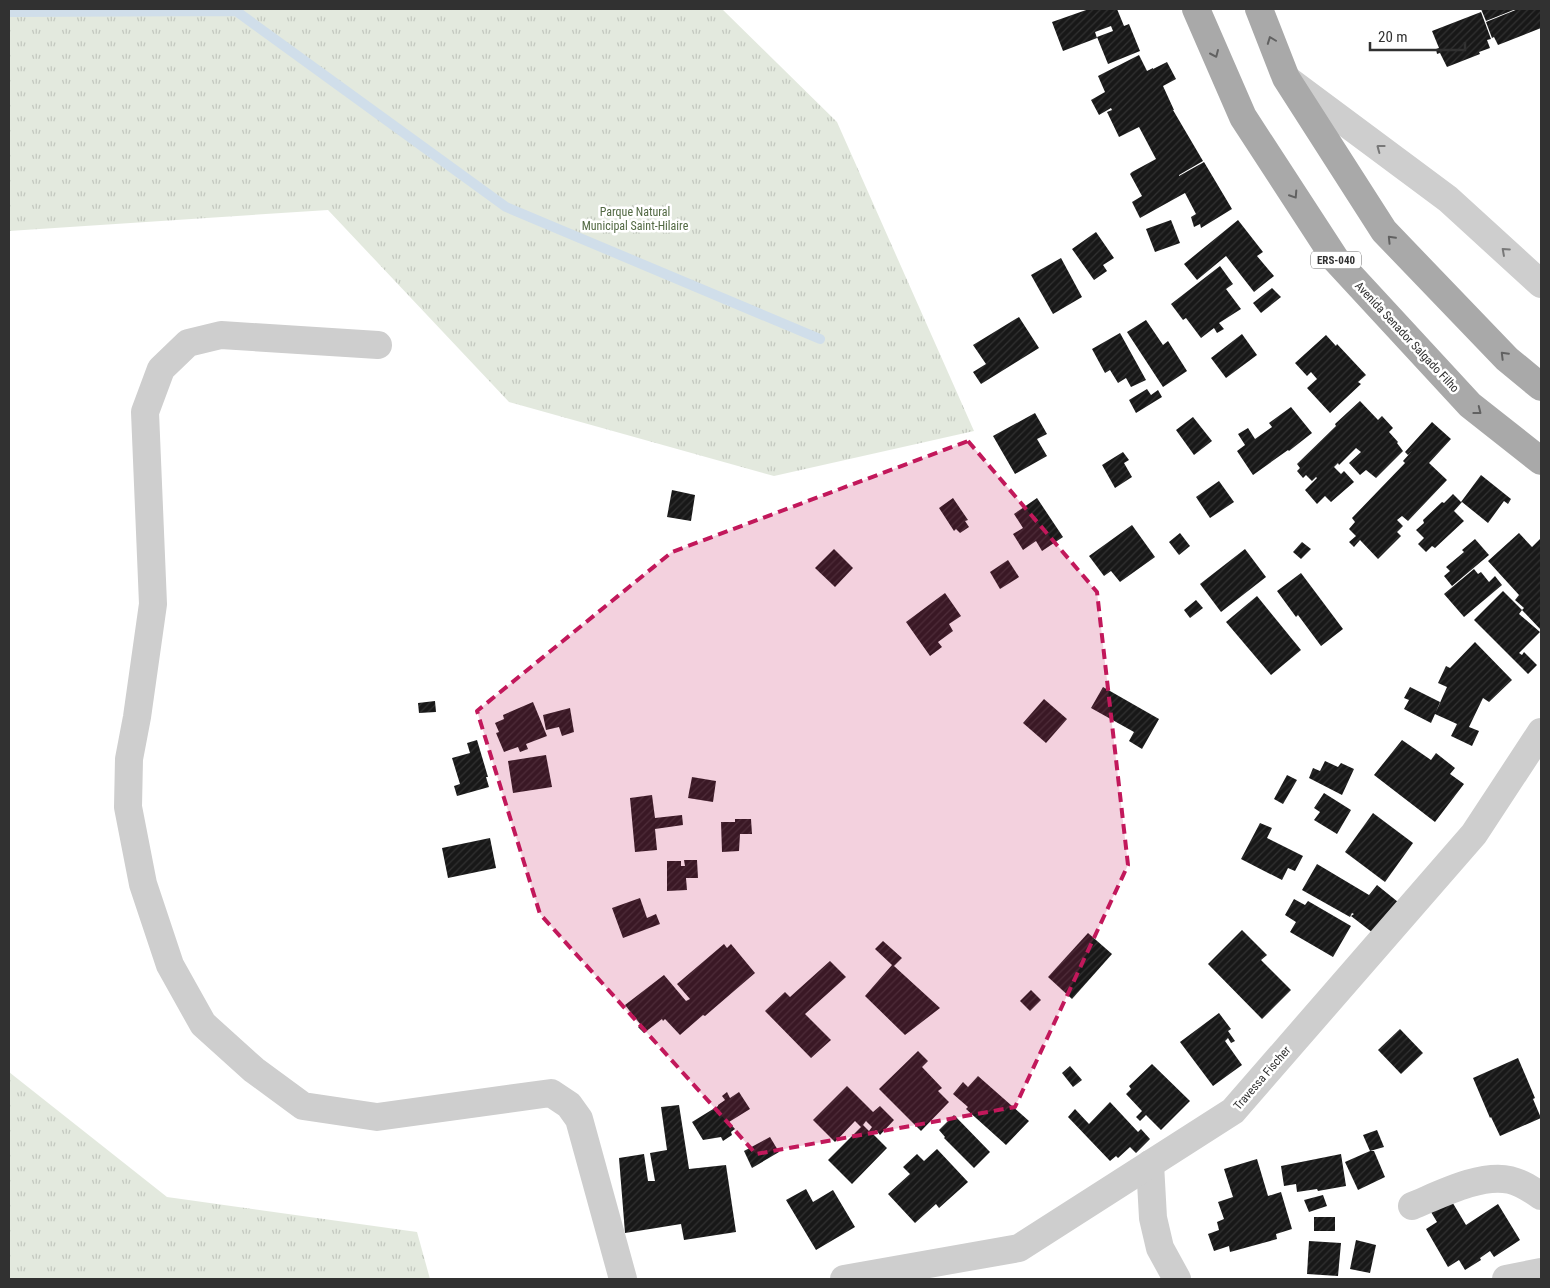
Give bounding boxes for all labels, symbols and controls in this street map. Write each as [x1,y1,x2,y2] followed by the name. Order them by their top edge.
[1370,20,1465,52] scale bar
[1378,28,1408,46] text: 20 m
[1267,37,1277,45] one-way arrow
[1209,49,1220,58] one-way arrow
[1376,145,1386,154] one-way arrow
[1288,189,1297,199] one-way arrow
[582,205,689,233] park label: Parque Natural Municipal Saint-Hilaire
[1388,235,1397,244] one-way arrow
[1502,248,1511,257] one-way arrow
[1311,252,1361,268] road number: ERS-040
[1352,279,1462,395] street label: Avenida Senador Salgado Filho
[1501,352,1510,361] one-way arrow
[1472,406,1481,414] one-way arrow
[1231,1043,1294,1113] street label: Travessa Fischer

